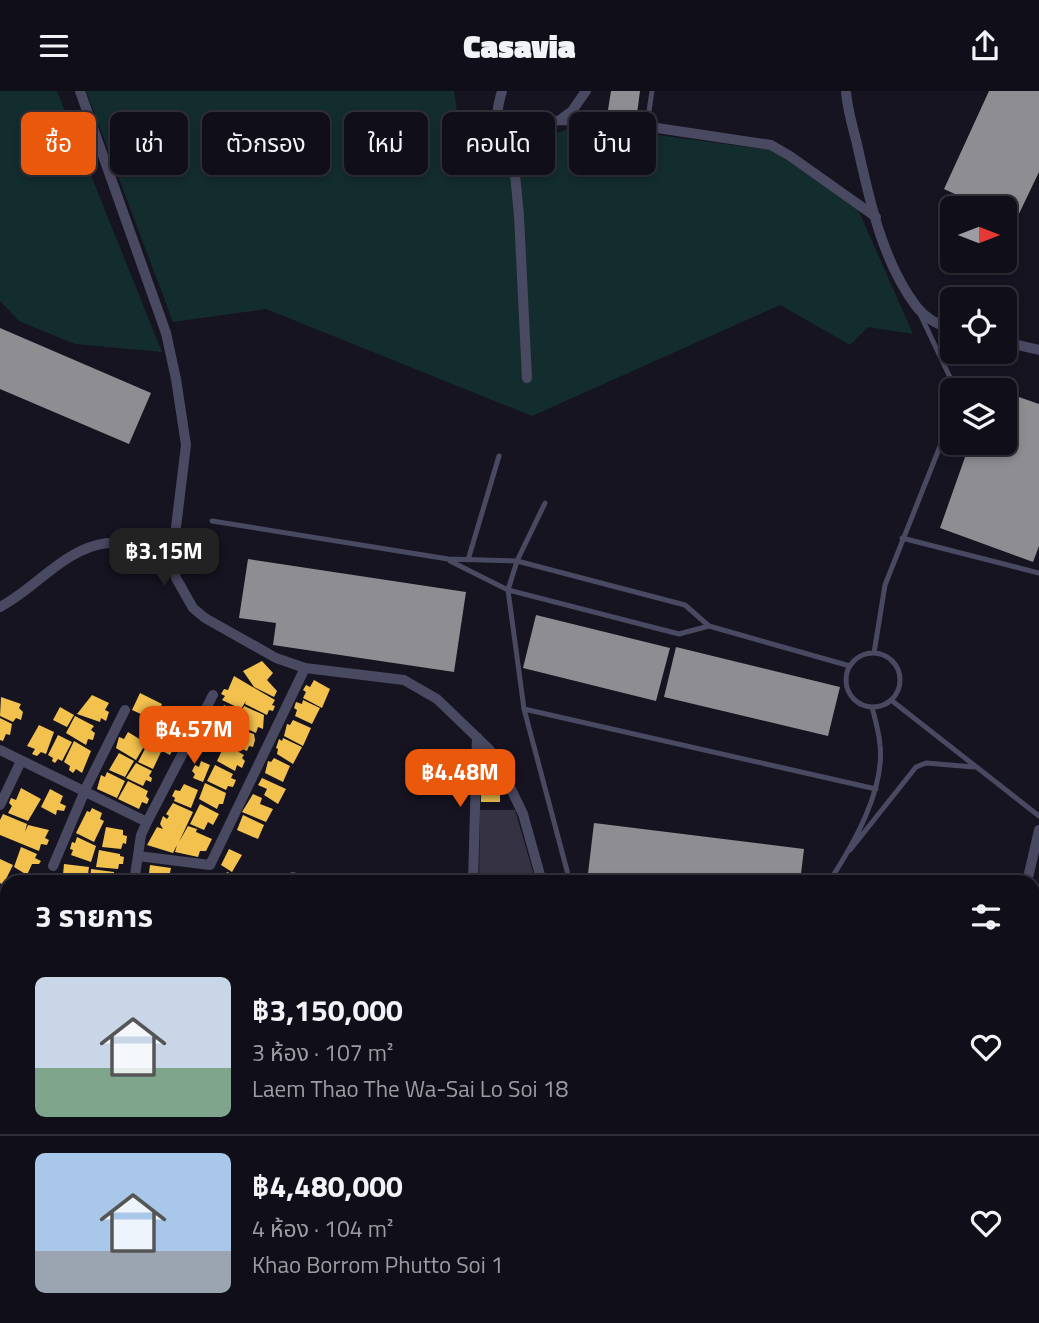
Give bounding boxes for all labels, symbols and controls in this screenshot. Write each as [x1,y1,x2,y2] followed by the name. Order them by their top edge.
[463,22,576,70] text: Casavia
[35,27,73,65] icon: menu
[966,27,1004,65] icon: share
[21,112,96,175] chip: ซื้อ
[110,112,188,175] chip: เช่า
[202,112,330,175] chip: ตัวกรอง
[344,112,428,175] chip: ใหม่
[442,112,555,175] chip: คอนโด
[569,112,656,175] chip: บ้าน
[940,196,1017,273] north arrow
[940,196,1017,455] map controls
[940,287,1017,364] button: locate
[940,378,1017,455] button: layers
[107,529,221,588] pin: ฿3.15M
[125,533,203,568] text: ฿3.15M
[137,707,251,766] pin: ฿4.57M
[155,711,233,746] text: ฿4.57M
[403,749,517,809] pin: ฿4.48M
[421,754,499,789] text: ฿4.48M
[35,893,153,939] text: 3 รายการ
[967,898,1005,936] icon: filters
[252,987,403,1033] text: ฿3,150,000
[91,1005,175,1089] icon: home
[967,1028,1005,1066] icon: heart
[252,1035,393,1070] text: 3 ห้อง · 107 m²
[252,1071,568,1106] text: Laem Thao The Wa-Sai Lo Soi 18
[252,1163,403,1209] text: ฿4,480,000
[91,1181,175,1265] icon: home
[967,1204,1005,1242] icon: heart
[252,1211,393,1246] text: 4 ห้อง · 104 m²
[252,1247,504,1282] text: Khao Borrom Phutto Soi 1

